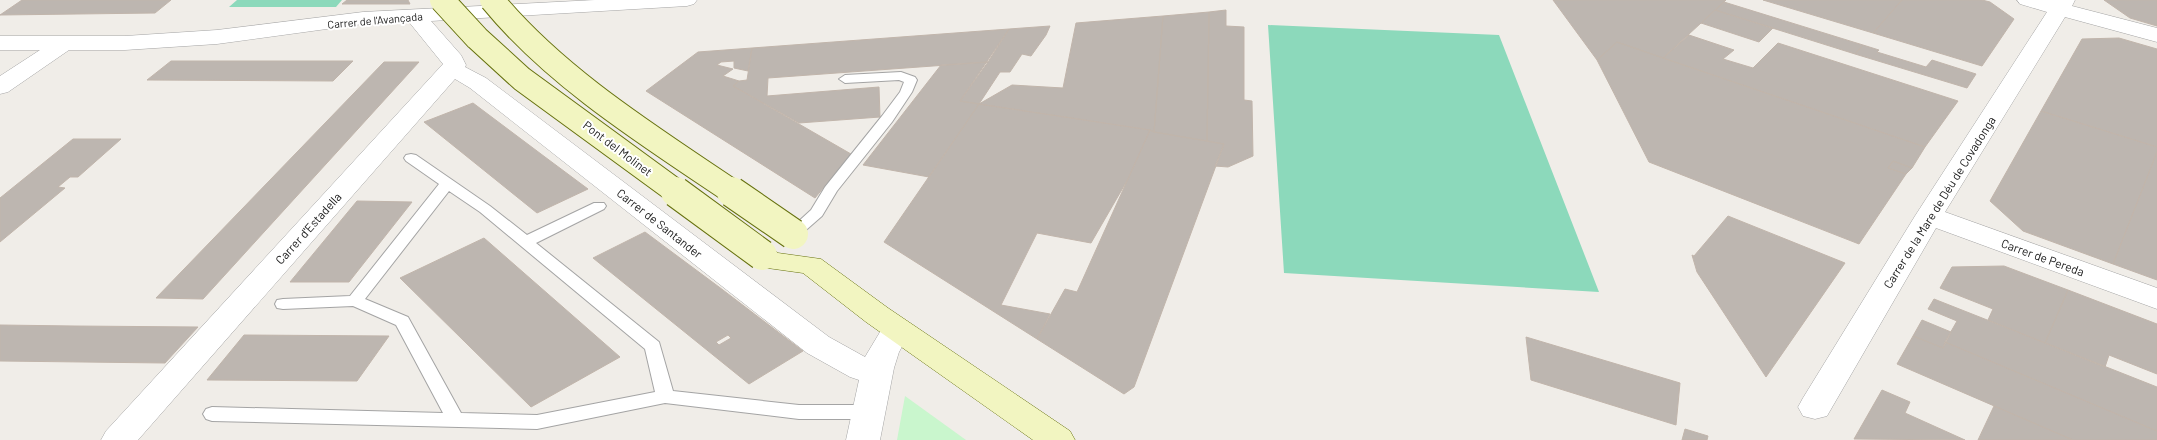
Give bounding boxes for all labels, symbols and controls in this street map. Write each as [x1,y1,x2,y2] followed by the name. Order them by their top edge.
[327,9,423,31] street label: Carrer de l'Avançada
[1880,113,1998,291] street label: Carrer de la Mare de Déu de Covadonga
[581,118,655,178] street label: Pont del Molinet
[615,185,706,261] street label: Carrer de Santander
[272,189,344,267] street label: Carrer d'Estadella
[2000,236,2086,278] street label: Carrer de Pereda

